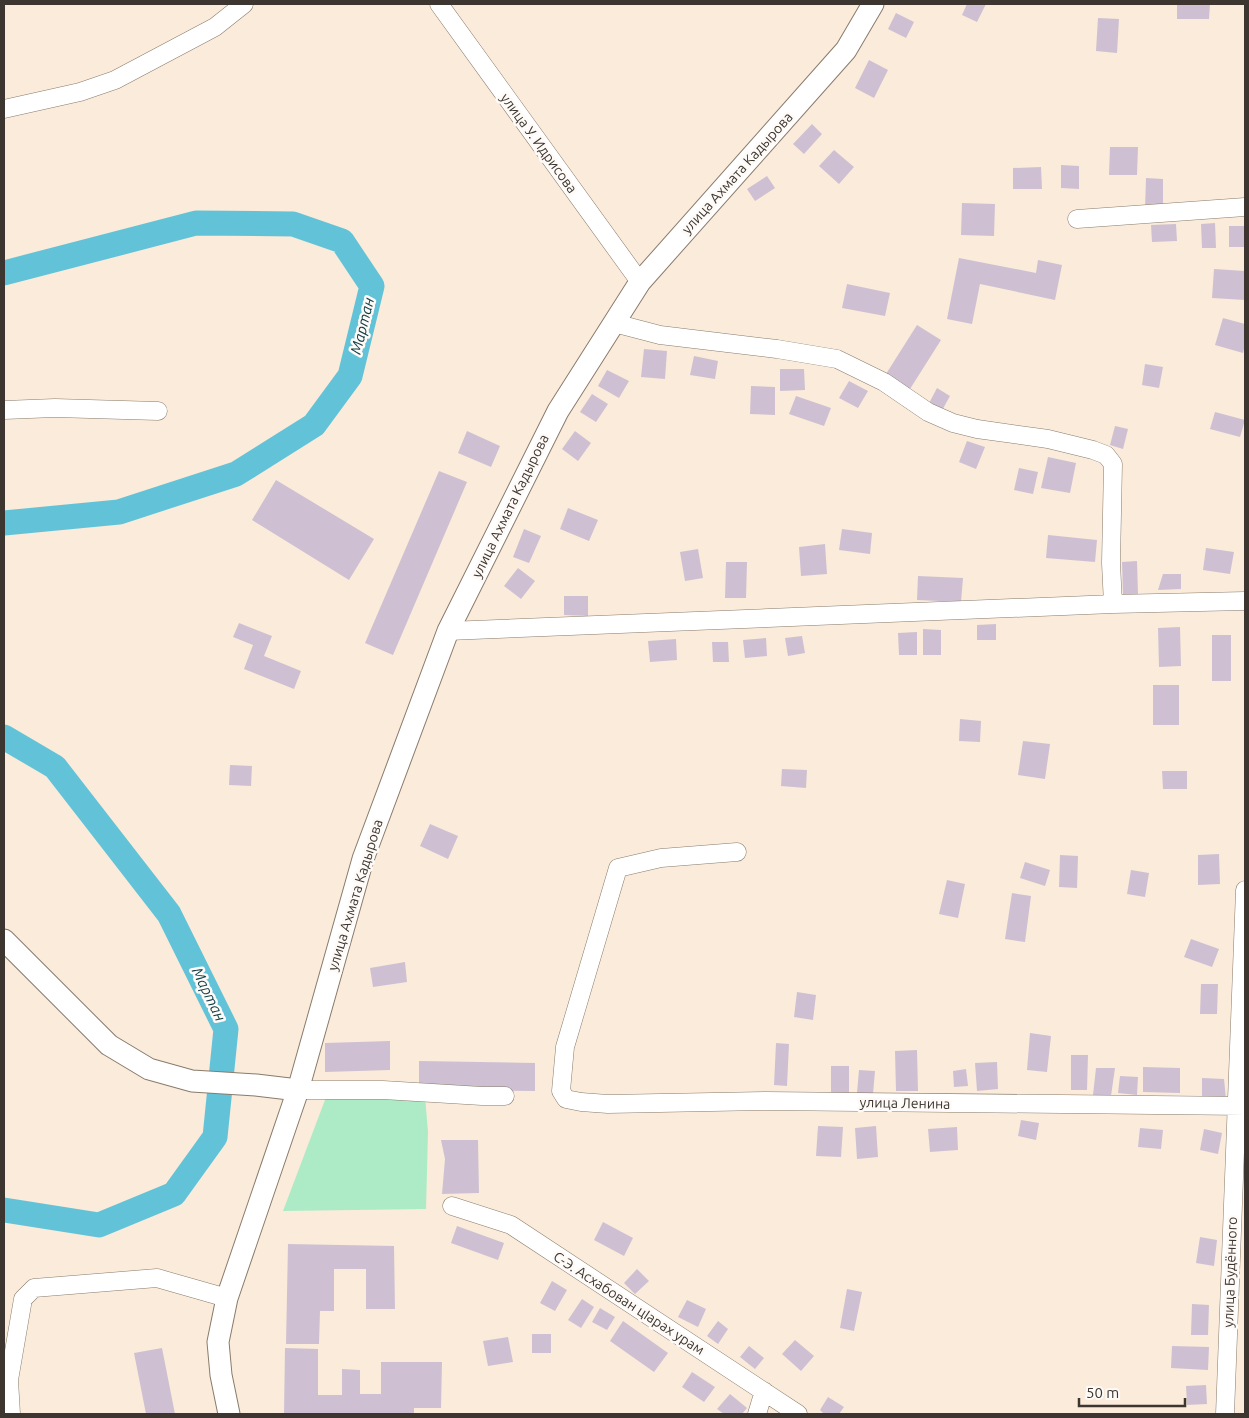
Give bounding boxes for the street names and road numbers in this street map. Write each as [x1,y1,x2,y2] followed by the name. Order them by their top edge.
[497,90,581,196] street label: улица У. Идрисова
[678,109,796,237] street label: улица Ахмата Кадырова
[468,432,552,580] street label: улица Ахмата Кадырова
[324,817,386,973] street label: улица Ахмата Кадырова
[859,1094,951,1112] street label: улица Ленина
[1220,1216,1240,1328] street label: улица Будённого
[550,1248,708,1358] street label: С-Э. Асхабован цIарах урам

